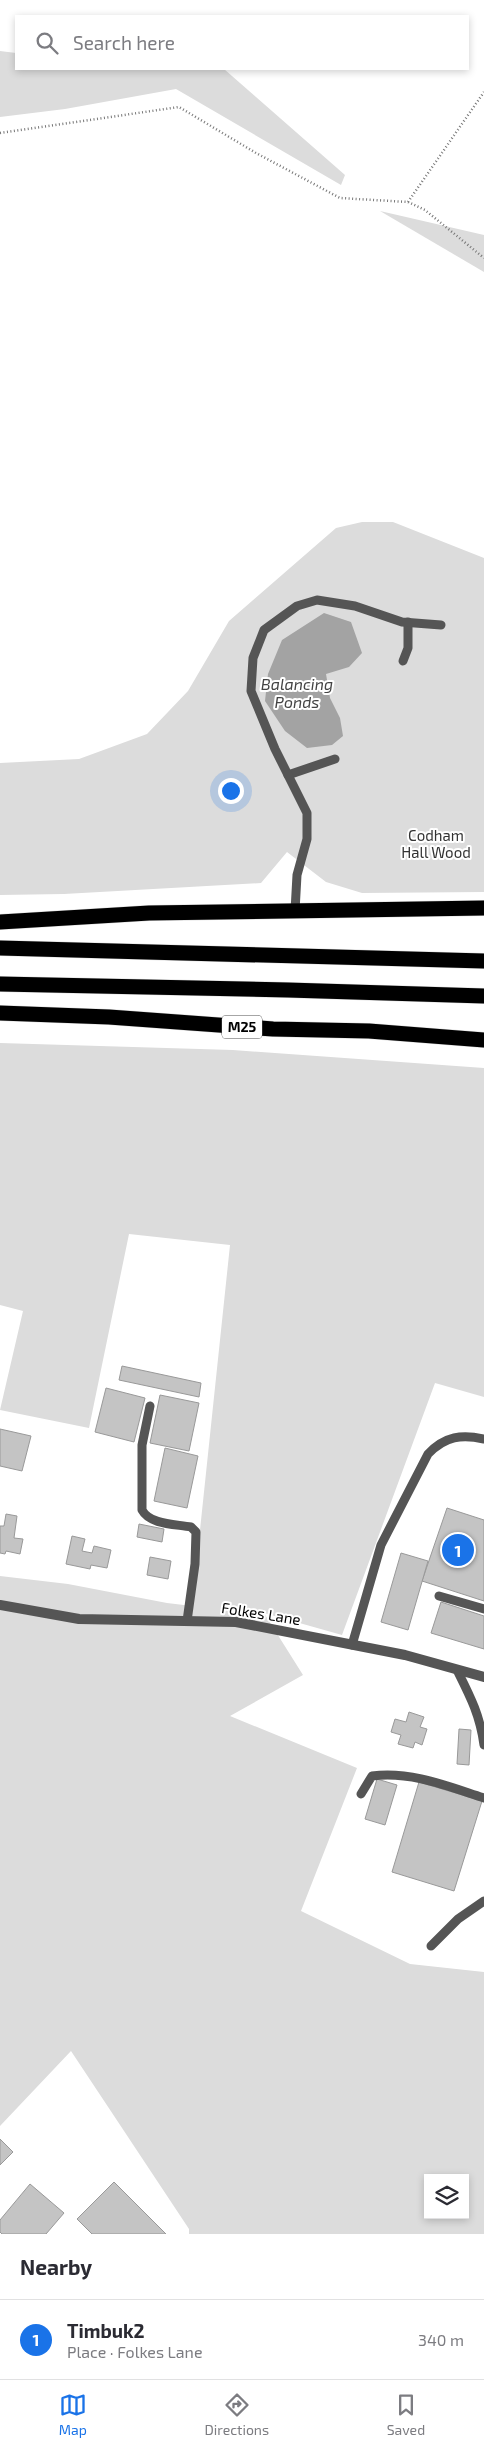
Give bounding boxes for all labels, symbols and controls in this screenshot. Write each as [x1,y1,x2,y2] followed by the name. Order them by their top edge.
[15,15,469,70] search box
[33,29,61,57] icon: search
[73,31,175,54] text: Search here
[261,674,333,711] water label: Balancing Ponds
[218,778,244,804] your location
[401,826,471,861] park label: Codham Hall Wood
[222,1016,262,1038] road number: M25
[442,1531,474,1569] pin: 1
[220,1598,302,1628] street label: Folkes Lane
[424,2174,469,2219] map controls
[424,2174,469,2219] button: layers
[20,2254,92,2279] text: Nearby
[67,2319,145,2342] text: Timbuk2
[33,2330,39,2349] text: 1
[418,2330,464,2349] text: 340 m
[67,2342,202,2361] text: Place · Folkes Lane
[59,2391,87,2438] tab: Map
[205,2391,269,2438] tab: Directions
[387,2391,425,2438] tab: Saved

